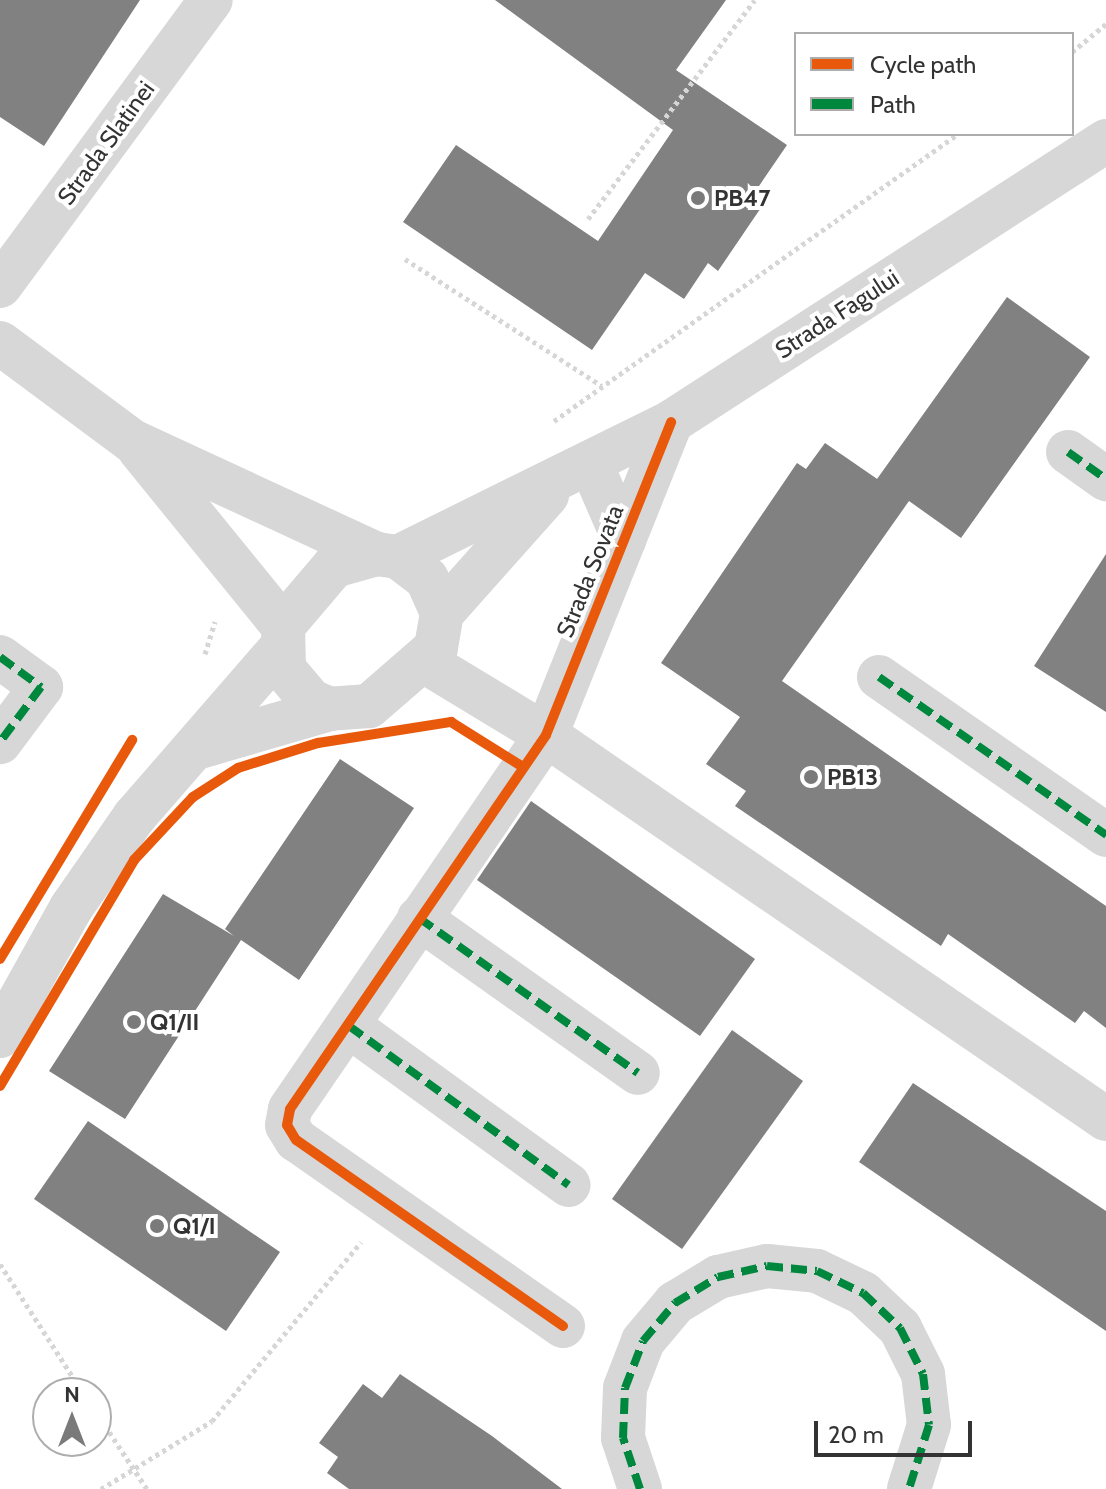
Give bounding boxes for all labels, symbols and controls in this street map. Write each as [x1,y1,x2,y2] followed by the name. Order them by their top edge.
[794,32,1074,136] legend
[870,50,976,79] text: Cycle path
[52,76,160,210] street label: Strada Slatinei
[870,90,916,119] text: Path
[714,184,770,212] place label: PB47
[689,189,707,207] marker: PB47
[770,263,904,365] street label: Strada Fagului
[550,500,630,642] street label: Strada Sovata
[827,763,878,791] place label: PB13
[802,768,820,786] marker: PB13
[150,1008,199,1036] place label: Q1/II
[125,1013,143,1031] marker: Q1/II
[173,1212,215,1240] place label: Q1/I
[148,1217,166,1235] marker: Q1/I
[32,1377,112,1457] north arrow
[64,1381,80,1408] text: N
[818,1405,976,1455] scale bar
[828,1420,884,1449] text: 20 m

